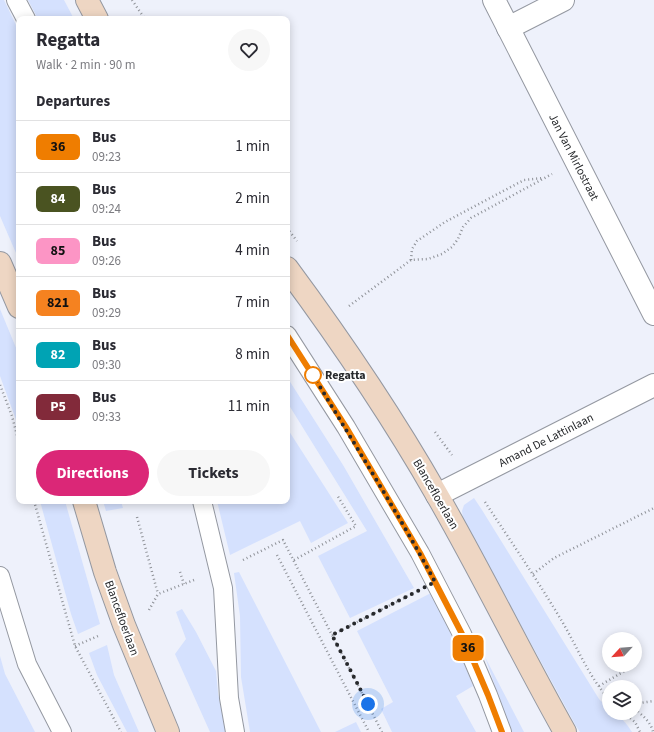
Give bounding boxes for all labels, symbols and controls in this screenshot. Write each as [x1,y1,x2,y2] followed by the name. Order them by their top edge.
[36,27,100,54] text: Regatta
[228,29,270,71] button: heart
[36,56,136,74] text: Walk · 2 min · 90 m
[36,91,110,112] text: Departures
[544,111,603,204] street label: Jan Van Mirlostraat
[92,127,116,148] text: Bus
[235,136,270,157] text: 1 min
[51,137,65,157] text: 36
[92,148,121,166] text: 09:23
[92,179,116,200] text: Bus
[235,188,270,209] text: 2 min
[51,189,65,209] text: 84
[92,200,121,218] text: 09:24
[92,231,116,252] text: Bus
[235,240,270,261] text: 4 min
[51,241,65,261] text: 85
[92,252,121,270] text: 09:26
[92,283,116,304] text: Bus
[235,292,270,313] text: 7 min
[47,293,69,313] text: 821
[92,304,121,322] text: 09:29
[92,335,116,356] text: Bus
[235,344,270,365] text: 8 min
[51,345,65,365] text: 82
[92,356,121,374] text: 09:30
[304,366,322,384] marker: Regatta
[325,367,366,384] place label: Regatta
[92,387,116,408] text: Bus
[228,396,270,417] text: 11 min
[50,397,66,417] text: P5
[92,408,121,426] text: 09:33
[496,409,597,472] street label: Amand De Lattinlaan
[36,450,149,496] button: Directions
[157,450,270,496] button: Tickets
[409,456,463,533] street label: Blancefloerlaan
[100,578,143,658] street label: Blancefloerlaan
[602,632,642,672] north arrow
[602,632,642,720] map controls
[450,635,486,661] line badge: 36
[461,638,475,658] text: 36
[602,680,642,720] button: layers
[358,694,378,714] your location

